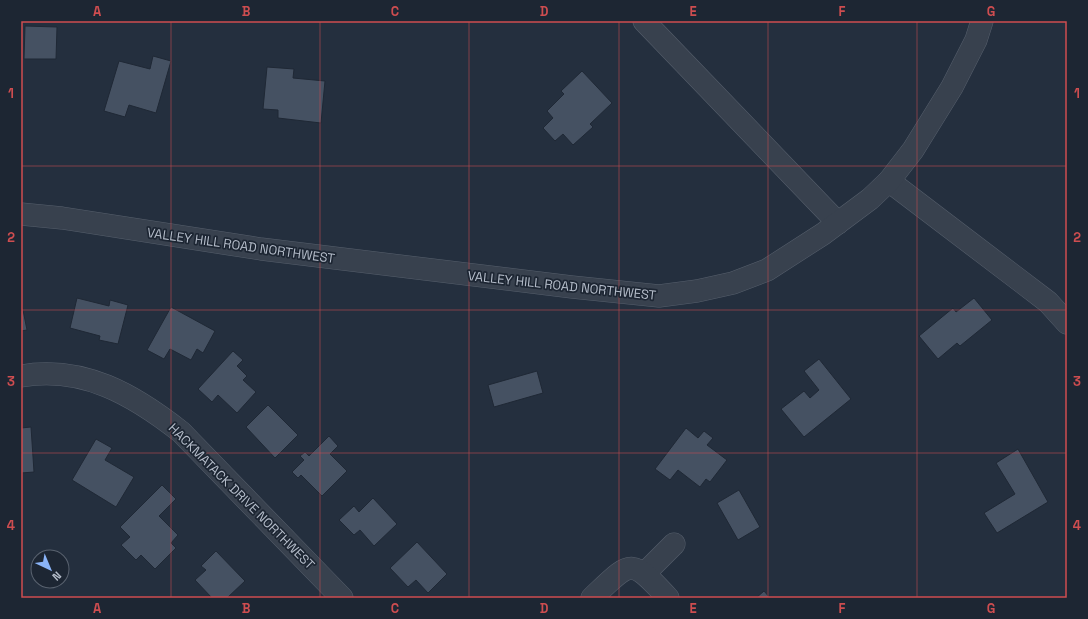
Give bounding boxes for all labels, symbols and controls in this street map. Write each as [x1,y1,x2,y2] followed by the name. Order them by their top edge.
[93,3,102,20] text: A
[242,3,251,20] text: B
[391,3,399,20] text: C
[540,3,549,20] text: D
[689,3,697,20] text: E
[839,3,846,20] text: F
[987,3,995,20] text: G
[8,85,14,102] text: 1
[1074,85,1080,102] text: 1
[146,224,336,267] street label: VALLEY HILL ROAD NORTHWEST
[7,229,15,246] text: 2
[1073,229,1081,246] text: 2
[467,267,657,304] street label: VALLEY HILL ROAD NORTHWEST
[7,373,15,390] text: 3
[1073,373,1081,390] text: 3
[165,420,319,573] street label: HACKMATACK DRIVE NORTHWEST
[7,517,15,534] text: 4
[1073,517,1081,534] text: 4
[30,549,70,589] north arrow
[49,569,64,584] text: N
[93,600,102,617] text: A
[242,600,251,617] text: B
[391,600,399,617] text: C
[540,600,549,617] text: D
[689,600,697,617] text: E
[839,600,846,617] text: F
[987,600,995,617] text: G

